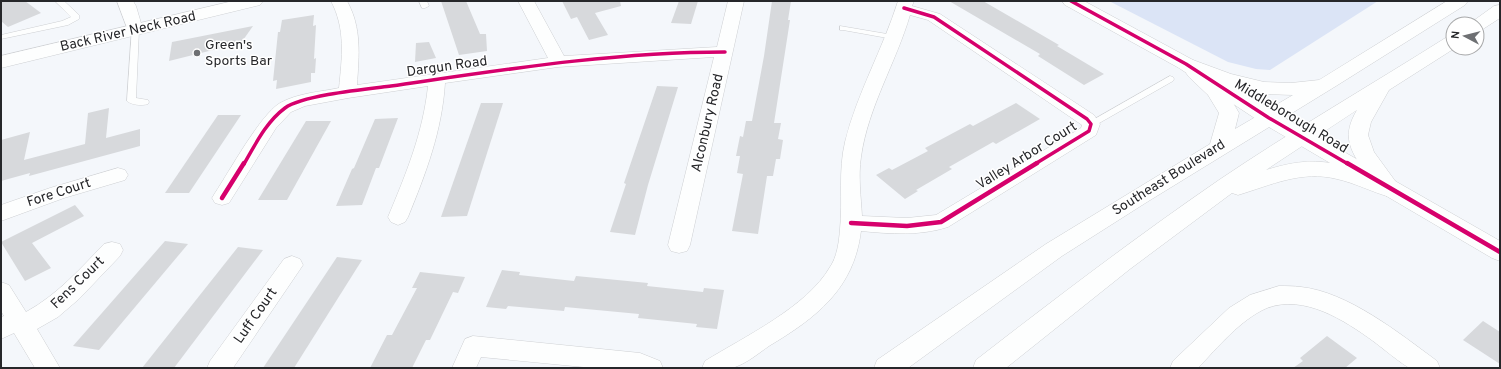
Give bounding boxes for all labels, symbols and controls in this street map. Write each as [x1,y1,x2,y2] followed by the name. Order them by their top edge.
[58,8,198,56] street label: Back River Neck Road
[1445,16,1485,56] north arrow
[1449,30,1463,40] text: N
[205,37,273,70] place label: Green's Sports Bar
[192,48,202,58] marker: Green's Sports Bar
[406,53,488,81] street label: Dargun Road
[688,72,728,174] street label: Alconbury Road
[1231,76,1351,158] street label: Middleborough Road
[973,118,1081,194] street label: Valley Arbor Court
[1109,136,1229,220] street label: Southeast Boulevard
[25,175,93,211] street label: Fore Court
[48,253,108,313] street label: Fens Court
[231,285,281,347] street label: Luff Court

